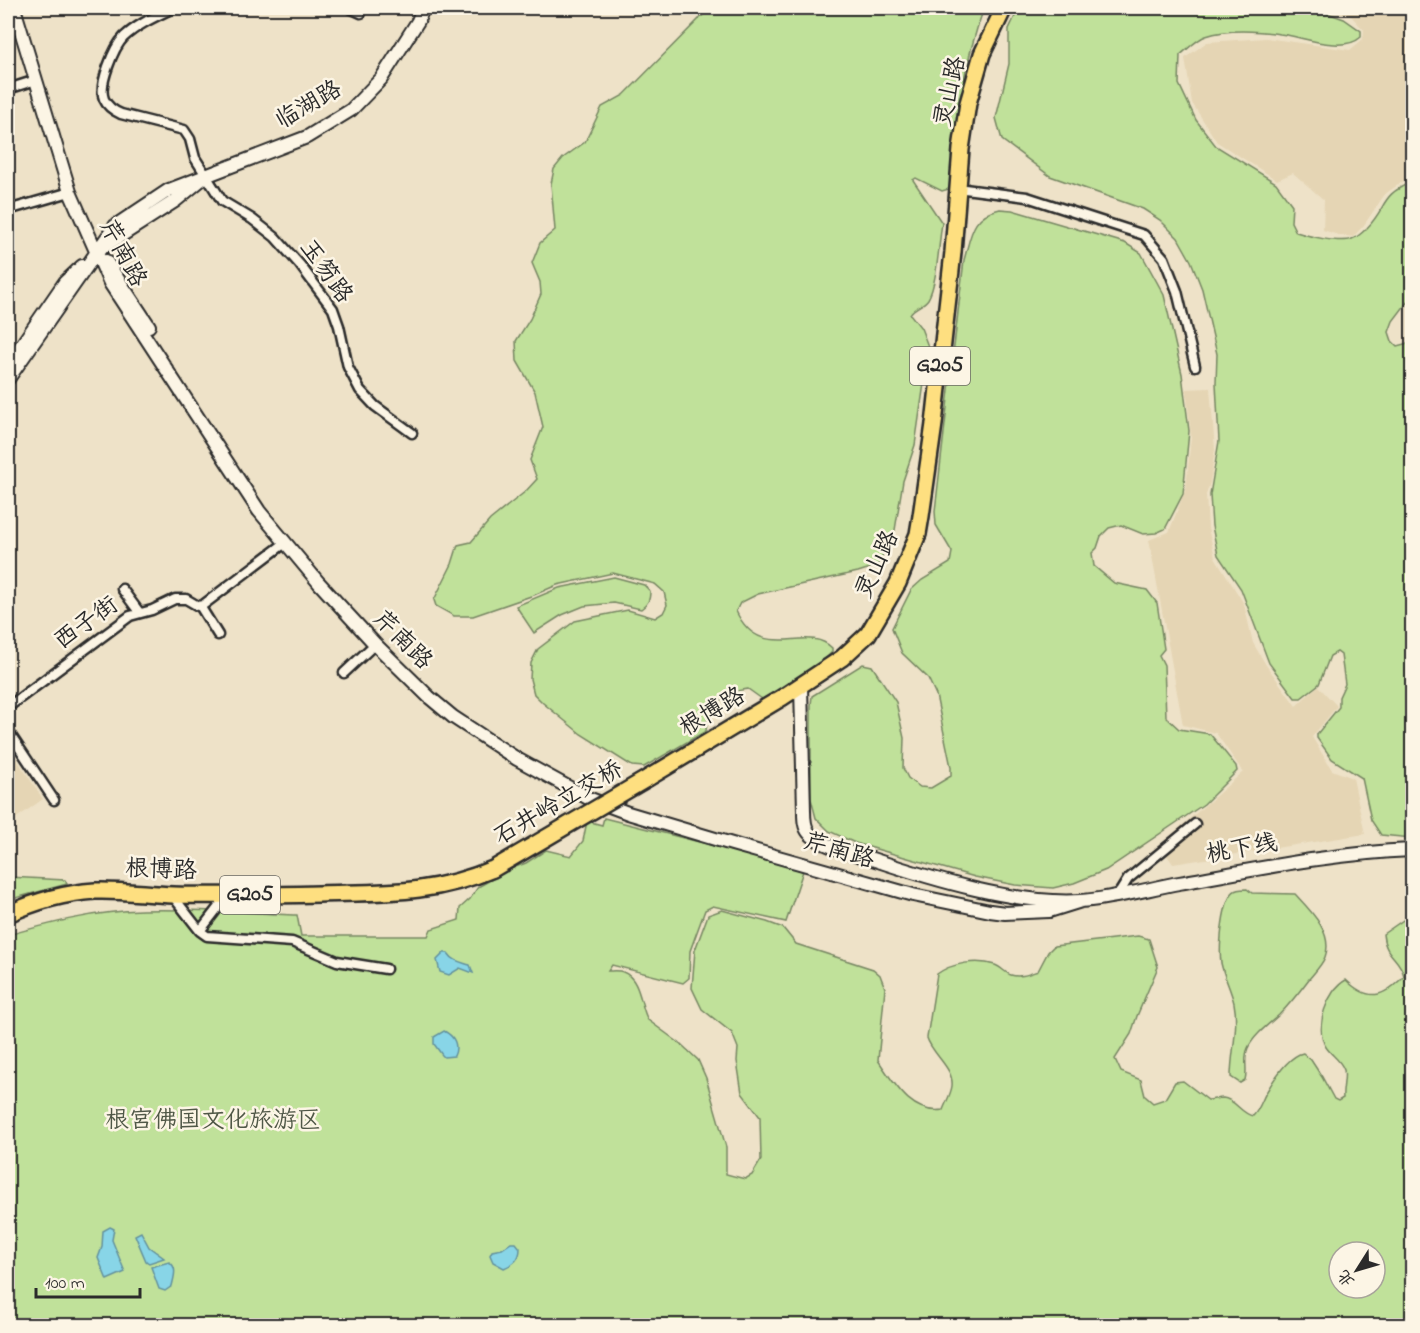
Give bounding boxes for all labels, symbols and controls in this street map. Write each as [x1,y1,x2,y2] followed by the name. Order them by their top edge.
[926,53,976,131] street label: 灵山路
[269,73,349,139] street label: 临湖路
[90,214,154,294] street label: 芹南路
[290,233,360,311] street label: 玉笏路
[910,347,970,385] road number: G205
[847,525,909,605] street label: 灵山路
[48,589,126,659] street label: 西子街
[364,603,440,679] street label: 芹南路
[673,679,753,747] street label: 根博路
[488,753,630,855] street label: 石井岭立交桥
[800,825,878,879] street label: 芹南路
[1204,827,1280,873] street label: 桃下线
[124,852,198,890] street label: 根博路
[220,876,280,914] road number: G205
[105,1104,321,1139] park label: 根宫佛国文化旅游区
[1327,1240,1387,1300] north arrow
[36,1261,140,1299] scale bar
[1332,1264,1361,1291] text: 北
[45,1271,85,1297] text: 100 m

